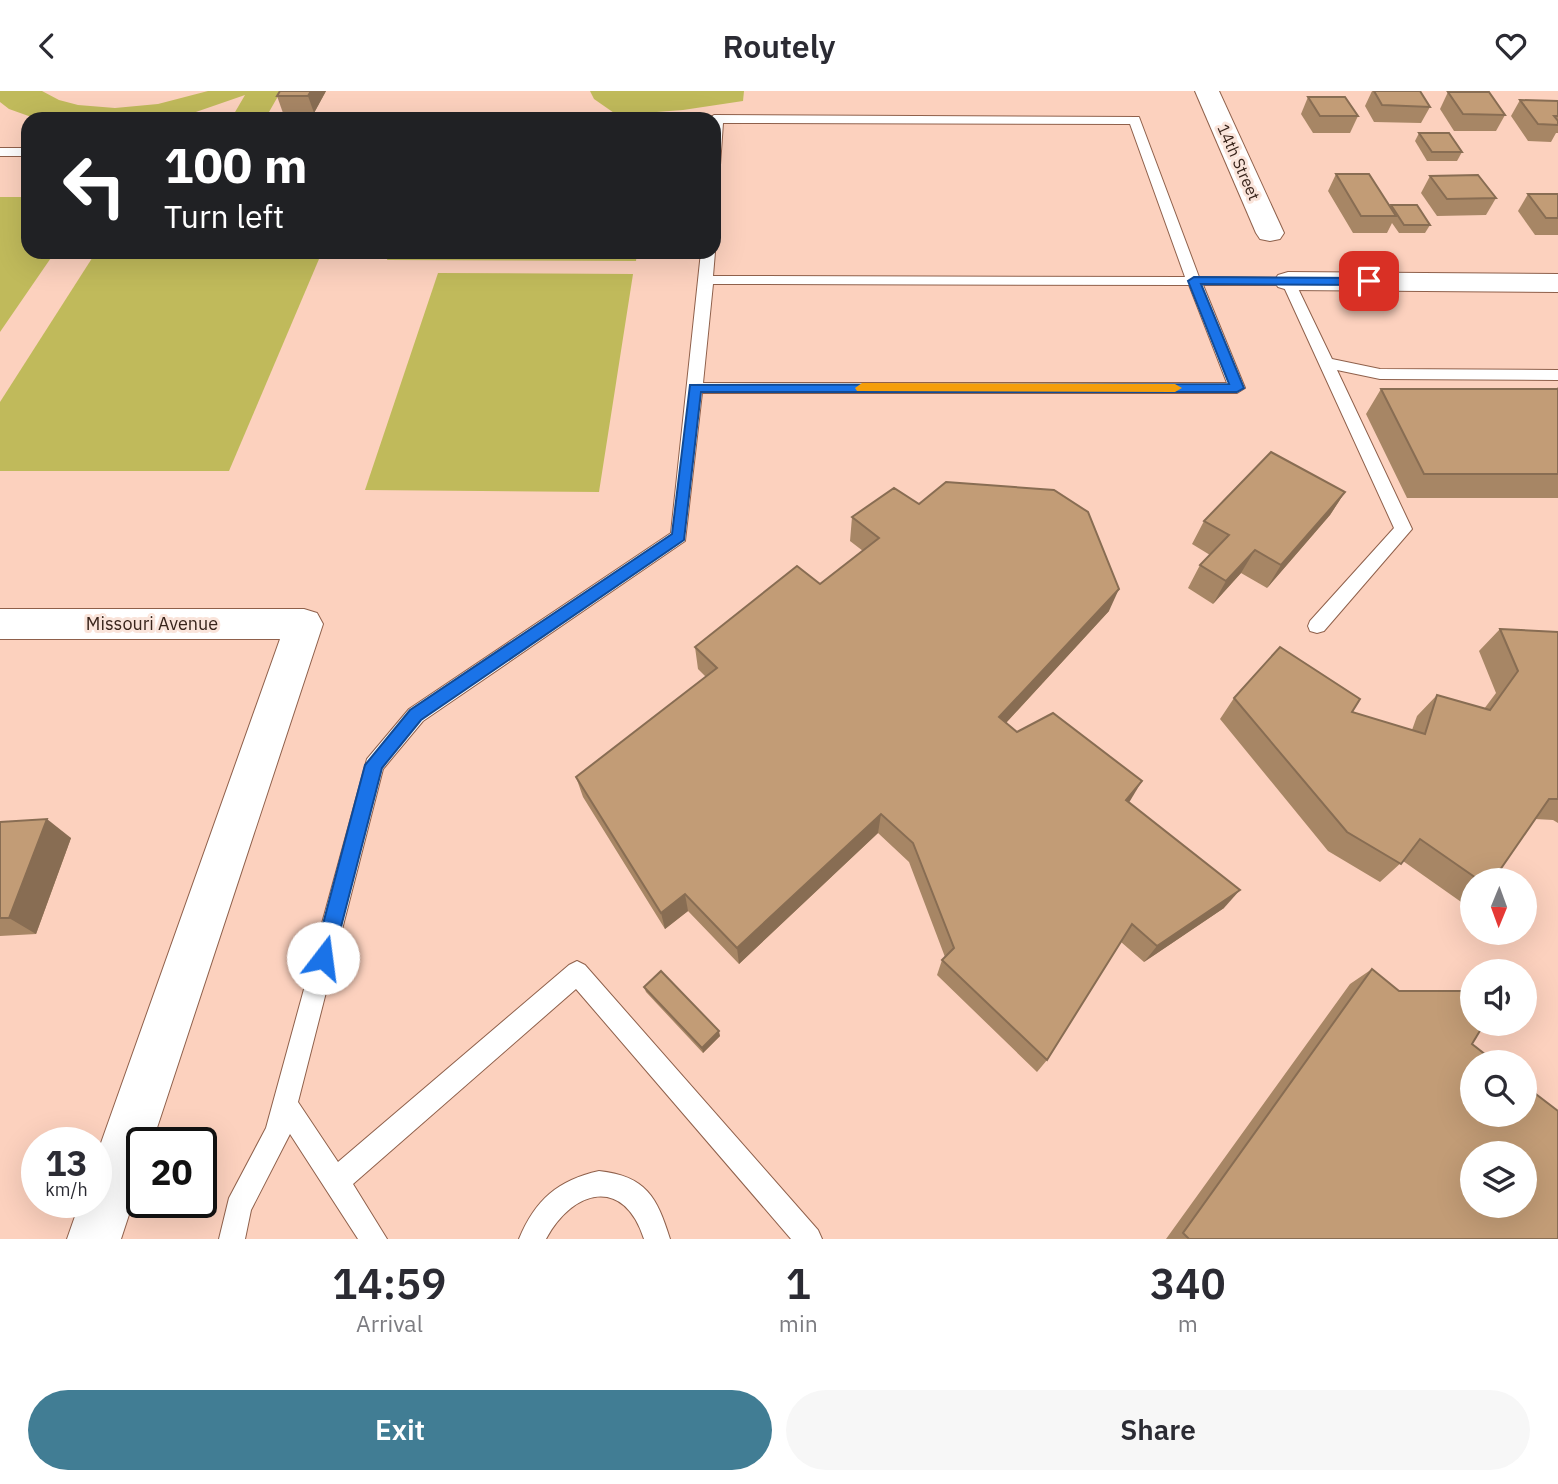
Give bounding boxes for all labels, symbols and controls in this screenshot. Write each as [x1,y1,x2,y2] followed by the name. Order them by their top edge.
[722,25,836,67] text: Routely
[28,27,66,65] icon: back
[1492,27,1530,65] icon: heart
[1213,121,1265,203] street label: 14th Street
[164,133,308,196] text: 100 m
[49,140,140,231] icon: left
[164,195,284,237] text: Turn left
[1339,251,1399,311] pin
[1350,262,1388,300] icon: arrive
[86,612,218,635] street label: Missouri Avenue
[1460,868,1536,945] north arrow
[1460,868,1537,1218] map controls
[286,921,360,995] position arrow
[1460,959,1537,1036] button: sound
[1460,1050,1537,1127] button: search
[126,1127,217,1218] speed limit sign: 20
[45,1140,88,1186] text: 13
[1460,1141,1537,1218] button: layers
[45,1178,88,1201] text: km/h
[332,1256,447,1311] text: 14:59
[786,1256,811,1311] text: 1
[1150,1256,1226,1311] text: 340
[356,1308,423,1338] text: Arrival
[779,1308,818,1338] text: min
[1178,1308,1198,1338] text: m
[28,1390,772,1470] button: Exit
[786,1390,1530,1470] button: Share

